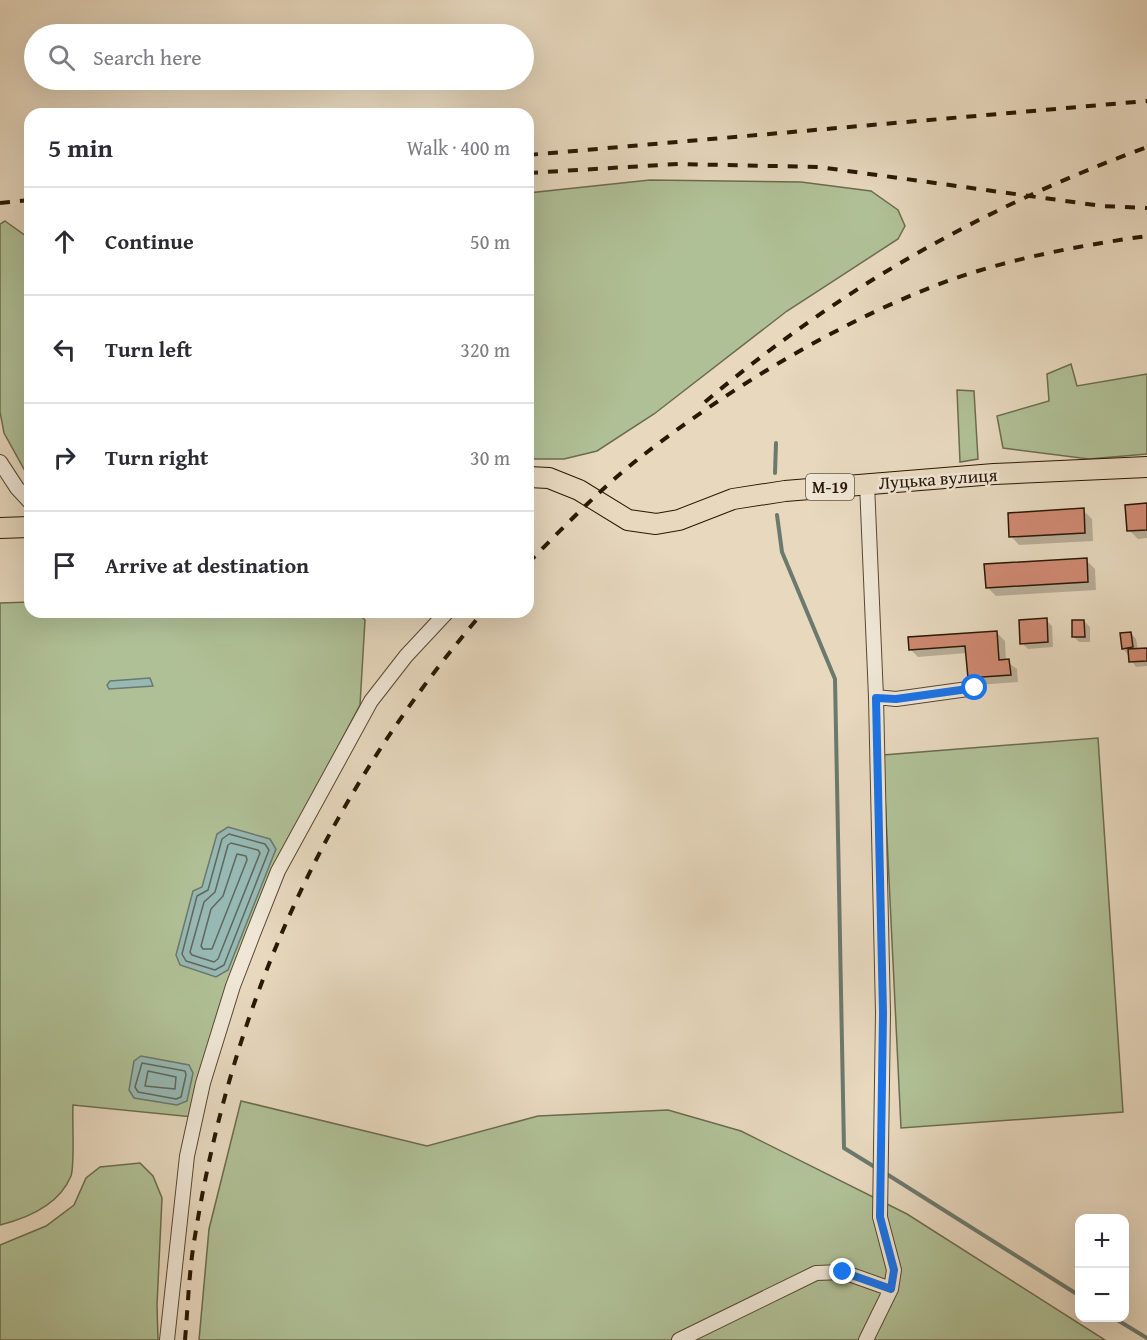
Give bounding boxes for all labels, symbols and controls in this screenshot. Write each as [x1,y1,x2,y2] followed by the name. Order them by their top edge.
[24,24,534,90] search box
[45,41,78,74] icon: search
[93,41,202,73] text: Search here
[48,128,113,167] text: 5 min
[407,133,510,162] text: Walk · 400 m
[48,225,81,258] icon: ahead
[105,225,194,257] text: Continue
[470,227,510,256] text: 50 m
[48,333,81,366] icon: left
[105,333,192,365] text: Turn left
[460,335,510,364] text: 320 m
[48,441,81,474] icon: right
[105,441,208,473] text: Turn right
[470,443,510,472] text: 30 m
[878,461,998,496] street label: Луцька вулиця
[806,474,854,500] road number: М-19
[48,549,81,582] icon: arrive
[105,549,309,581] text: Arrive at destination
[961,674,987,700] route start
[1075,1214,1129,1322] map controls
[1075,1214,1129,1268] button: +
[829,1258,855,1284] route end
[1075,1268,1129,1322] button: −

